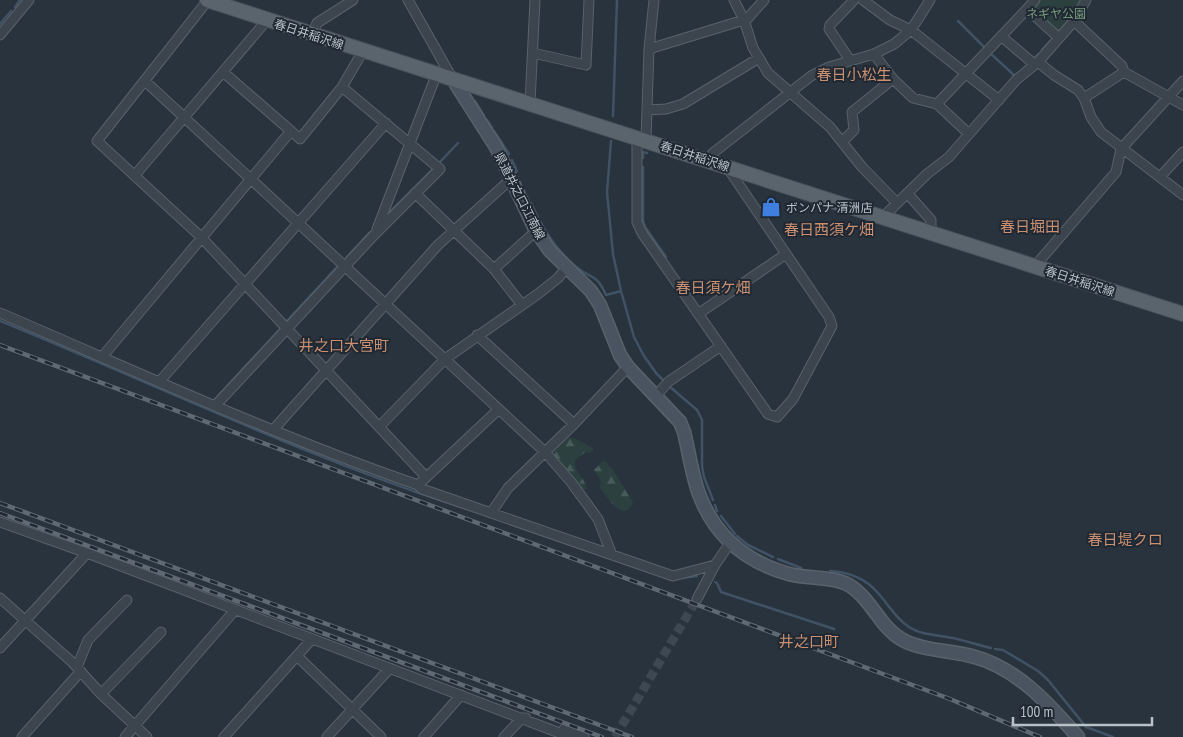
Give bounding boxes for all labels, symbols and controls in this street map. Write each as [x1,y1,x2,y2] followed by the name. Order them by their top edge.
[1026,6,1086,21] park label: ネギヤ公園
[272,16,346,52] street label: 春日井稲沢線
[816,65,892,84] district label: 春日小松生
[658,138,732,174] street label: 春日井稲沢線
[492,150,548,242] street label: 県道井之口江南線
[760,196,782,218] shop icon: ボンパナ 清洲店
[786,200,873,215] place label: ボンパナ 清洲店
[1000,217,1060,236] district label: 春日堀田
[784,220,874,239] district label: 春日西須ケ畑
[1043,263,1117,299] street label: 春日井稲沢線
[675,278,751,297] district label: 春日須ケ畑
[299,336,389,355] district label: 井之口大宮町
[1087,530,1163,549] district label: 春日堤クロ
[779,632,839,651] district label: 井之口町
[1013,694,1152,726] scale bar
[1020,702,1053,721] text: 100 m

